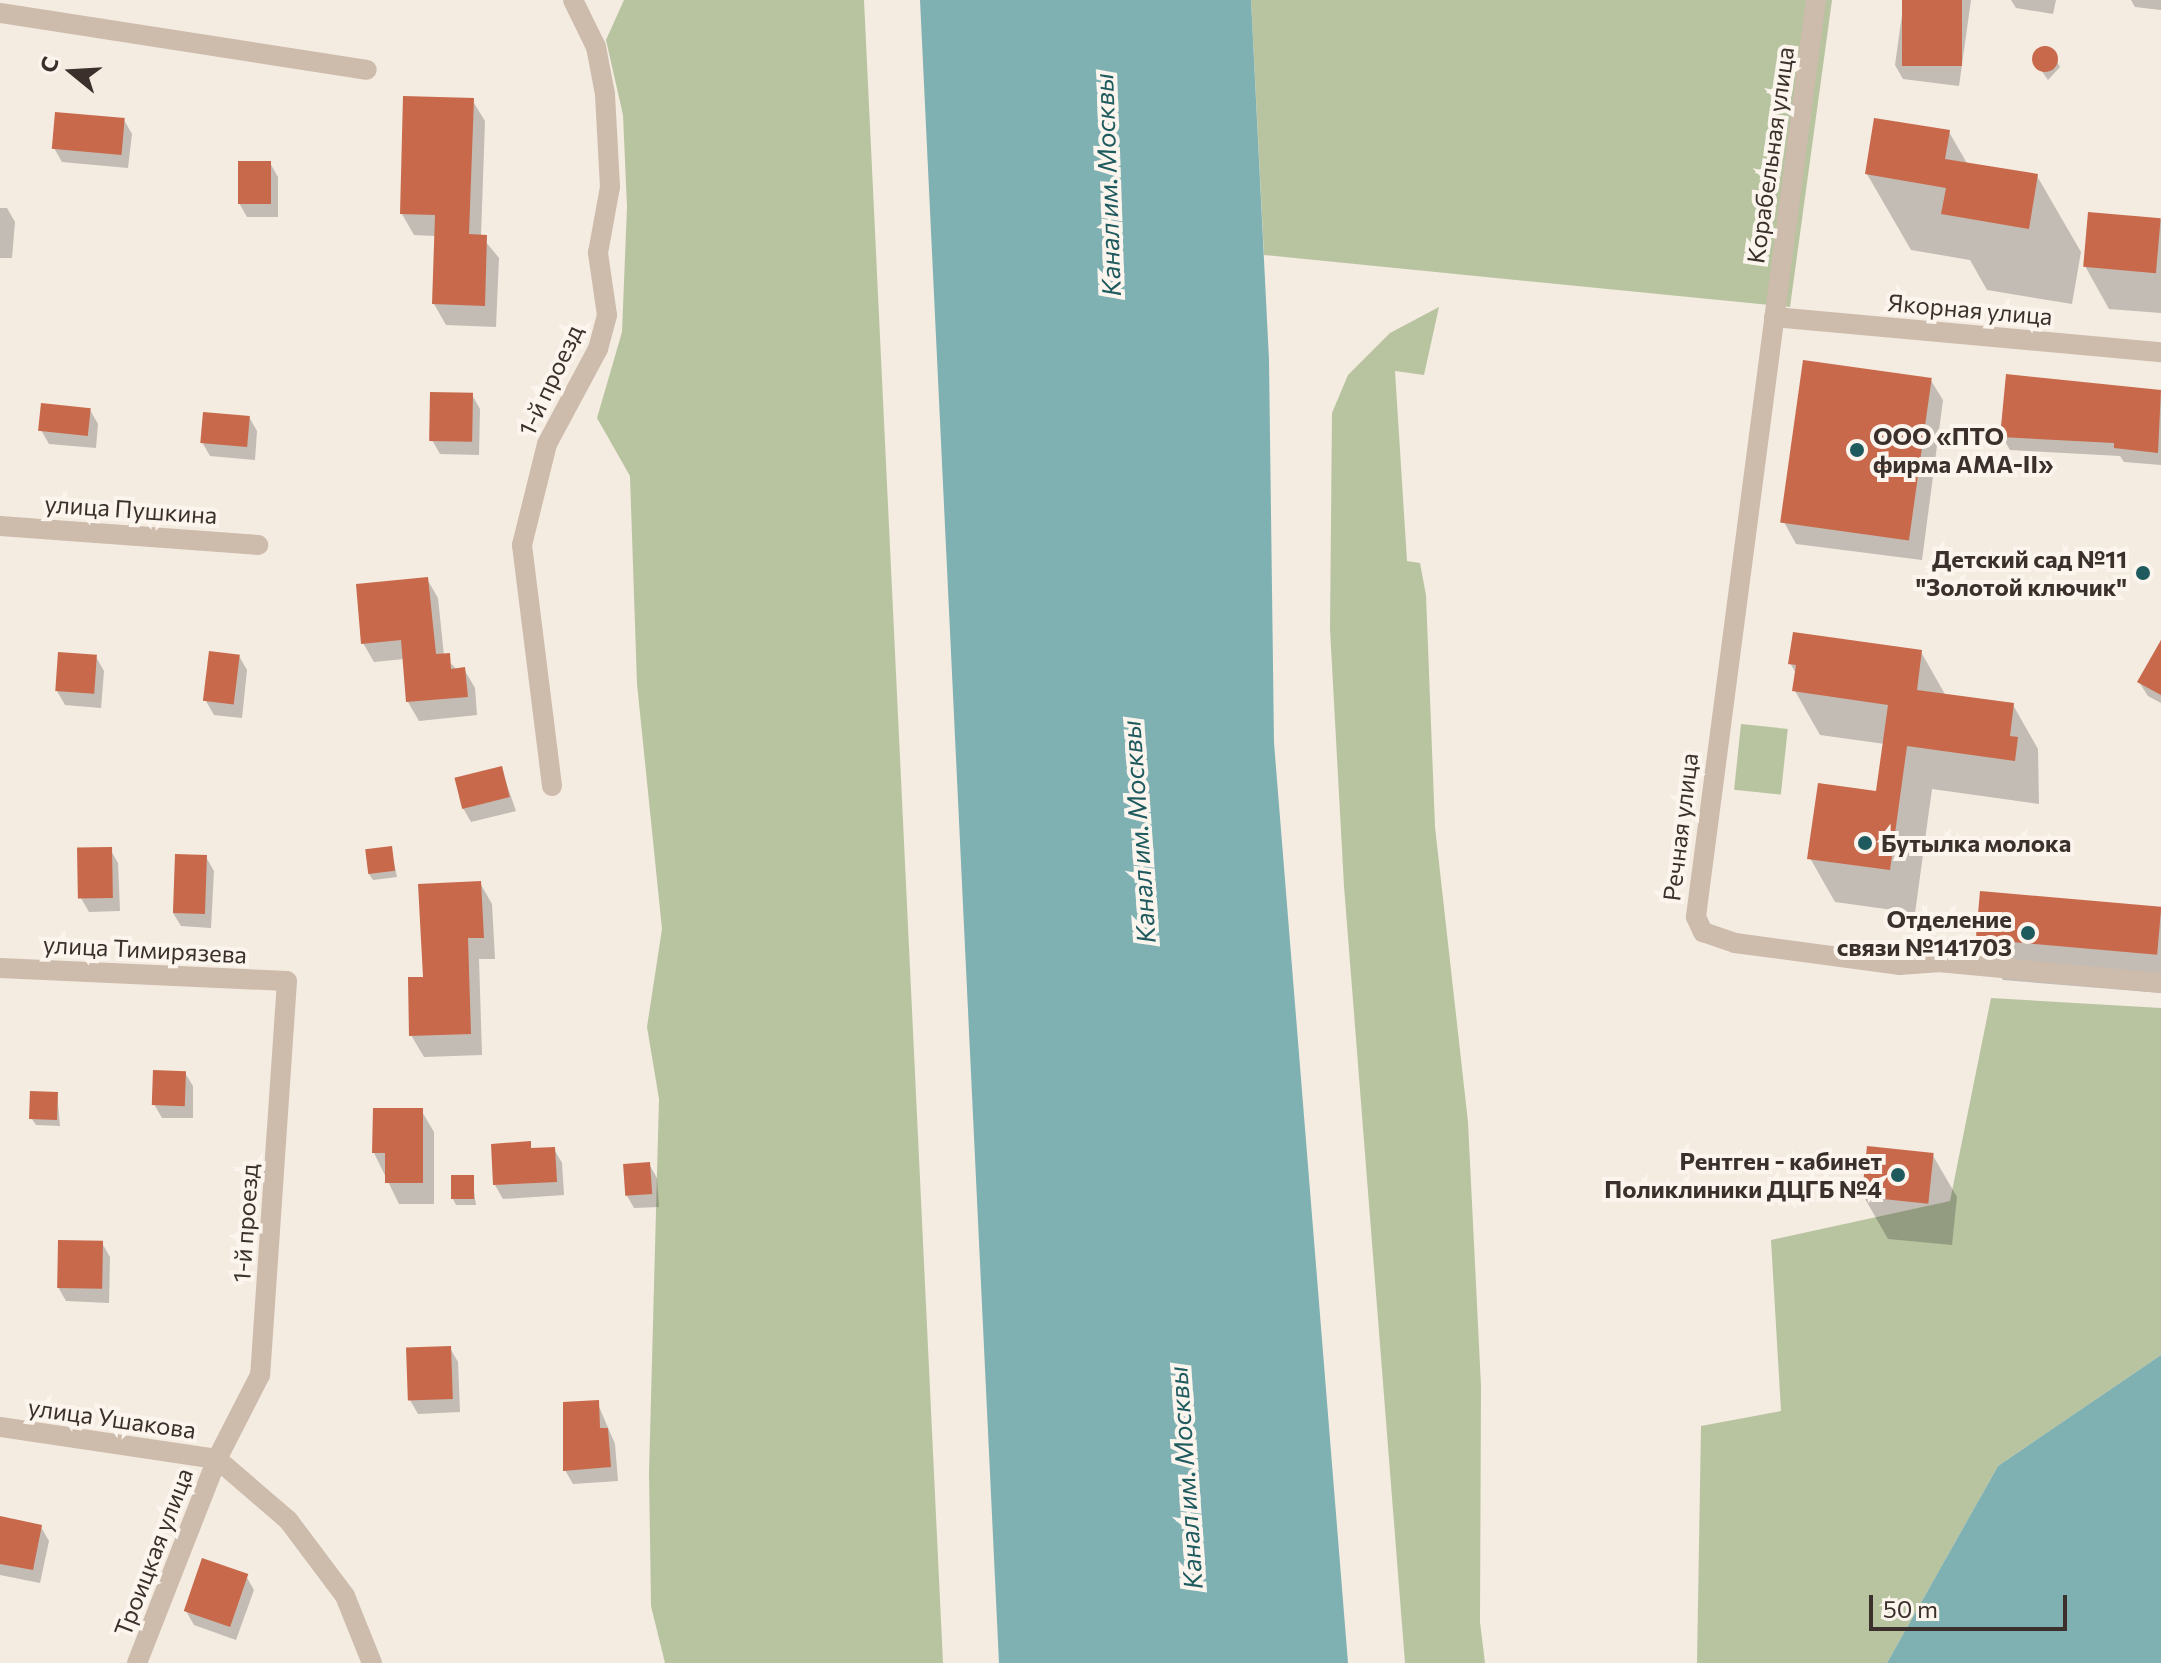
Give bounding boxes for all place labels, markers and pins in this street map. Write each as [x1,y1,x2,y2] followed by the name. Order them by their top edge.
[1873,422,2053,478] place label: ООО «ПТО фирма АМА-II»
[1848,441,1866,459] marker: ООО «ПТО фирма АМА-II»
[1916,545,2127,601] place label: Детский сад №11 "Золотой ключик"
[2134,564,2152,582] marker: Детский сад №11 "Золотой ключик"
[1881,829,2071,857] place label: Бутылка молока
[1856,834,1874,852] marker: Бутылка молока
[1837,905,2012,961] place label: Отделение связи №141703
[2019,924,2037,942] marker: Отделение связи №141703
[1604,1147,1882,1203] place label: Рентген - кабинет Поликлиники ДЦГБ №4
[1889,1166,1907,1184] marker: Рентген - кабинет Поликлиники ДЦГБ №4

